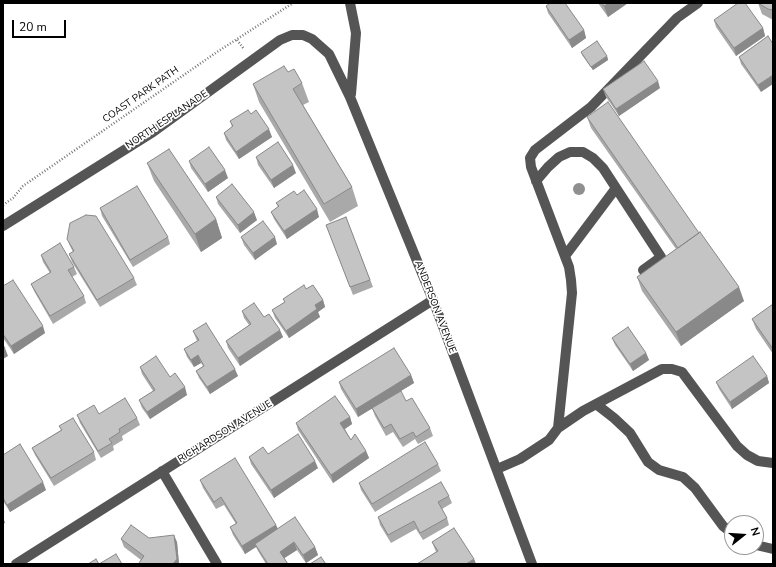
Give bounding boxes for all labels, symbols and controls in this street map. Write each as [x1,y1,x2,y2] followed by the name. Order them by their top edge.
[14,12,68,38] scale bar
[19,19,47,35] text: 20 m
[101,64,181,126] street label: COAST PARK PATH
[124,88,210,152] street label: NORTH ESPLANADE
[412,259,458,355] street label: ANDERSON AVENUE
[176,398,274,466] street label: RICHARDSON AVENUE
[724,515,764,555] north arrow
[747,526,763,538] text: N

